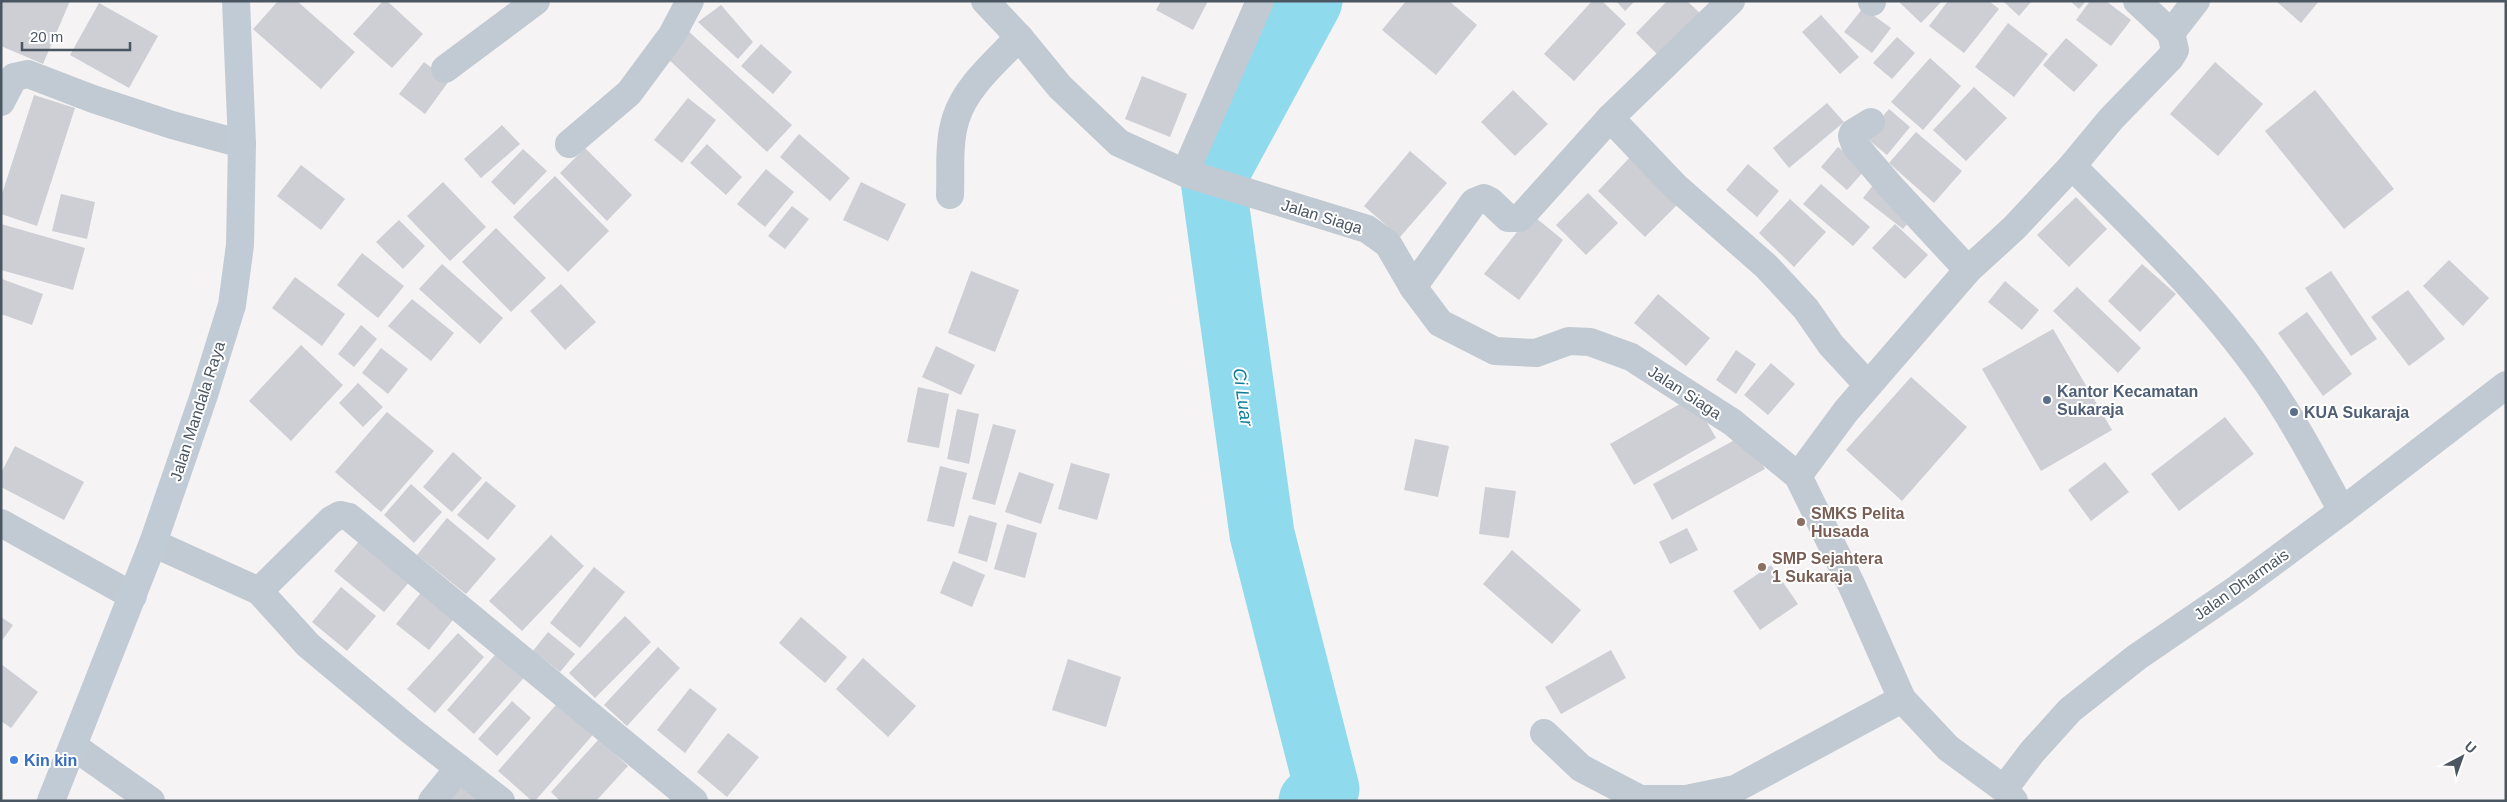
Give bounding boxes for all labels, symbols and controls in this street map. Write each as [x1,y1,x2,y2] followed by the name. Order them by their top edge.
[22,20,130,52] scale bar
[30,28,63,45] text: 20 m
[1279,196,1364,237] street label: Jalan Siaga
[167,339,228,483] street label: Jalan Mandala Raya
[1645,363,1725,422] street label: Jalan Siaga
[1229,367,1257,428] water label: Ci Luar
[2057,383,2198,418] place label: Kantor Kecamatan Sukaraja
[2041,394,2053,406] marker: Kantor Kecamatan Sukaraja
[2304,404,2409,421] place label: KUA Sukaraja
[2288,406,2300,418] marker: KUA Sukaraja
[1811,505,1904,540] place label: SMKS Pelita Husada
[1795,516,1807,528] marker: SMKS Pelita Husada
[2191,546,2292,623] street label: Jalan Dharmais
[1772,550,1883,585] place label: SMP Sejahtera 1 Sukaraja
[1756,561,1768,573] marker: SMP Sejahtera 1 Sukaraja
[2437,732,2487,782] north arrow
[2461,738,2480,757] text: U
[24,752,77,769] place label: Kin kin
[8,754,20,766] marker: Kin kin

